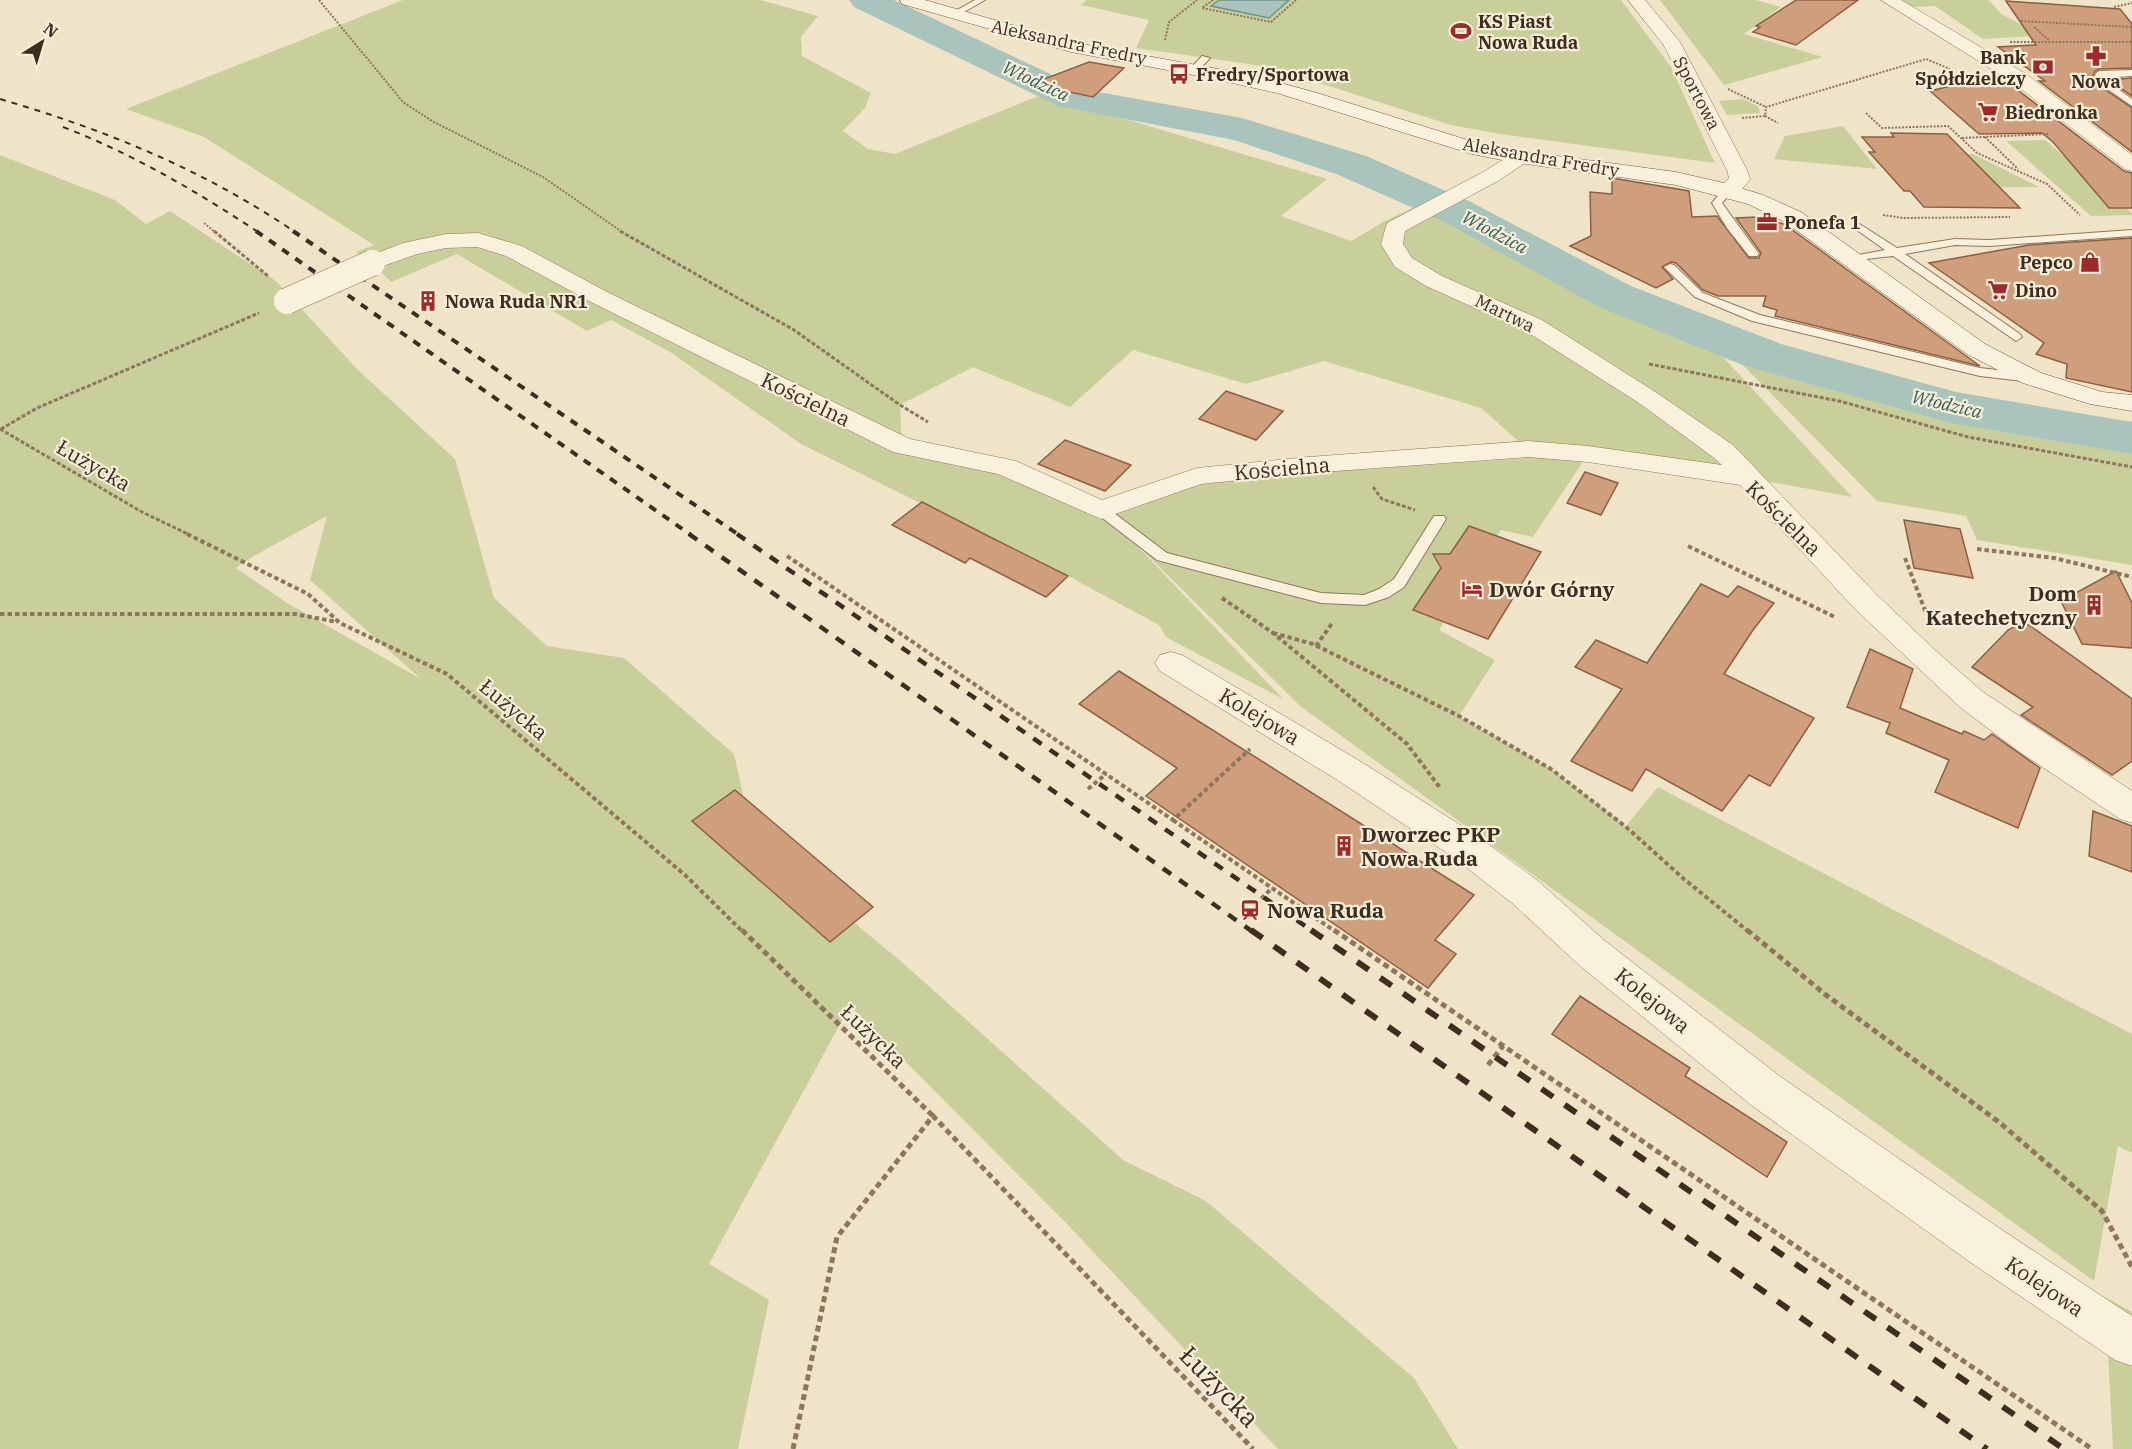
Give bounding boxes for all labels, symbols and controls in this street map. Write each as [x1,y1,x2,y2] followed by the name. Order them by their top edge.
[1478,10,1578,54] place label: KS Piast Nowa Ruda
[12,12,72,72] north arrow
[989,14,1149,70] street label: Aleksandra Fredry
[40,18,62,42] text: N
[1449,19,1473,43] sports icon: KS Piast Nowa Ruda
[2084,44,2108,68] pharmacy icon: Nowa
[1915,46,2027,90] place label: Bank Spółdzielczy
[1668,52,1726,134] street label: Sportowa
[2031,55,2055,79] bank icon: Bank Spółdzielczy
[999,56,1073,107] water label: Włodzica
[1167,62,1191,86] bus stop icon: Fredry/Sportowa
[1196,63,1349,86] place label: Fredry/Sportowa
[2071,70,2121,93] place label: Nowa
[1976,100,2000,124] supermarket icon: Biedronka
[2005,101,2098,124] place label: Biedronka
[1461,132,1621,182] street label: Aleksandra Fredry
[1458,205,1532,259] water label: Włodzica
[1755,210,1779,234] office icon: Ponefa 1
[1784,211,1861,234] place label: Ponefa 1
[2078,250,2102,274] shop icon: Pepco
[2020,251,2073,274] place label: Pepco
[1986,278,2010,302] supermarket icon: Dino
[2015,279,2057,302] place label: Dino
[416,289,440,313] building icon: Nowa Ruda NR1
[1471,289,1539,337] street label: Martwa
[445,290,588,313] place label: Nowa Ruda NR1
[757,365,855,433] street label: Kościelna
[1910,385,1984,423] water label: Włodzica
[52,432,136,498] street label: Łużycka
[1233,450,1331,486] street label: Kościelna
[1740,474,1828,562] street label: Kościelna
[1489,575,1615,603] place label: Dwór Górny
[1460,577,1484,601] hotel icon: Dwór Górny
[1925,579,2077,631] place label: Dom Katechetyczny
[2082,593,2106,617] building icon: Dom Katechetyczny
[474,672,554,746] street label: Łużycka
[1214,681,1306,751] street label: Kolejowa
[1361,820,1501,872] place label: Dworzec PKP Nowa Ruda
[1332,834,1356,858] building icon: Dworzec PKP Nowa Ruda
[1267,896,1384,924] place label: Nowa Ruda
[1238,898,1262,922] station icon: Nowa Ruda
[1609,961,1697,1039] street label: Kolejowa
[835,998,913,1074] street label: Łużycka
[2000,1249,2090,1323] street label: Kolejowa
[1173,1338,1267,1434] street label: Łużycka

